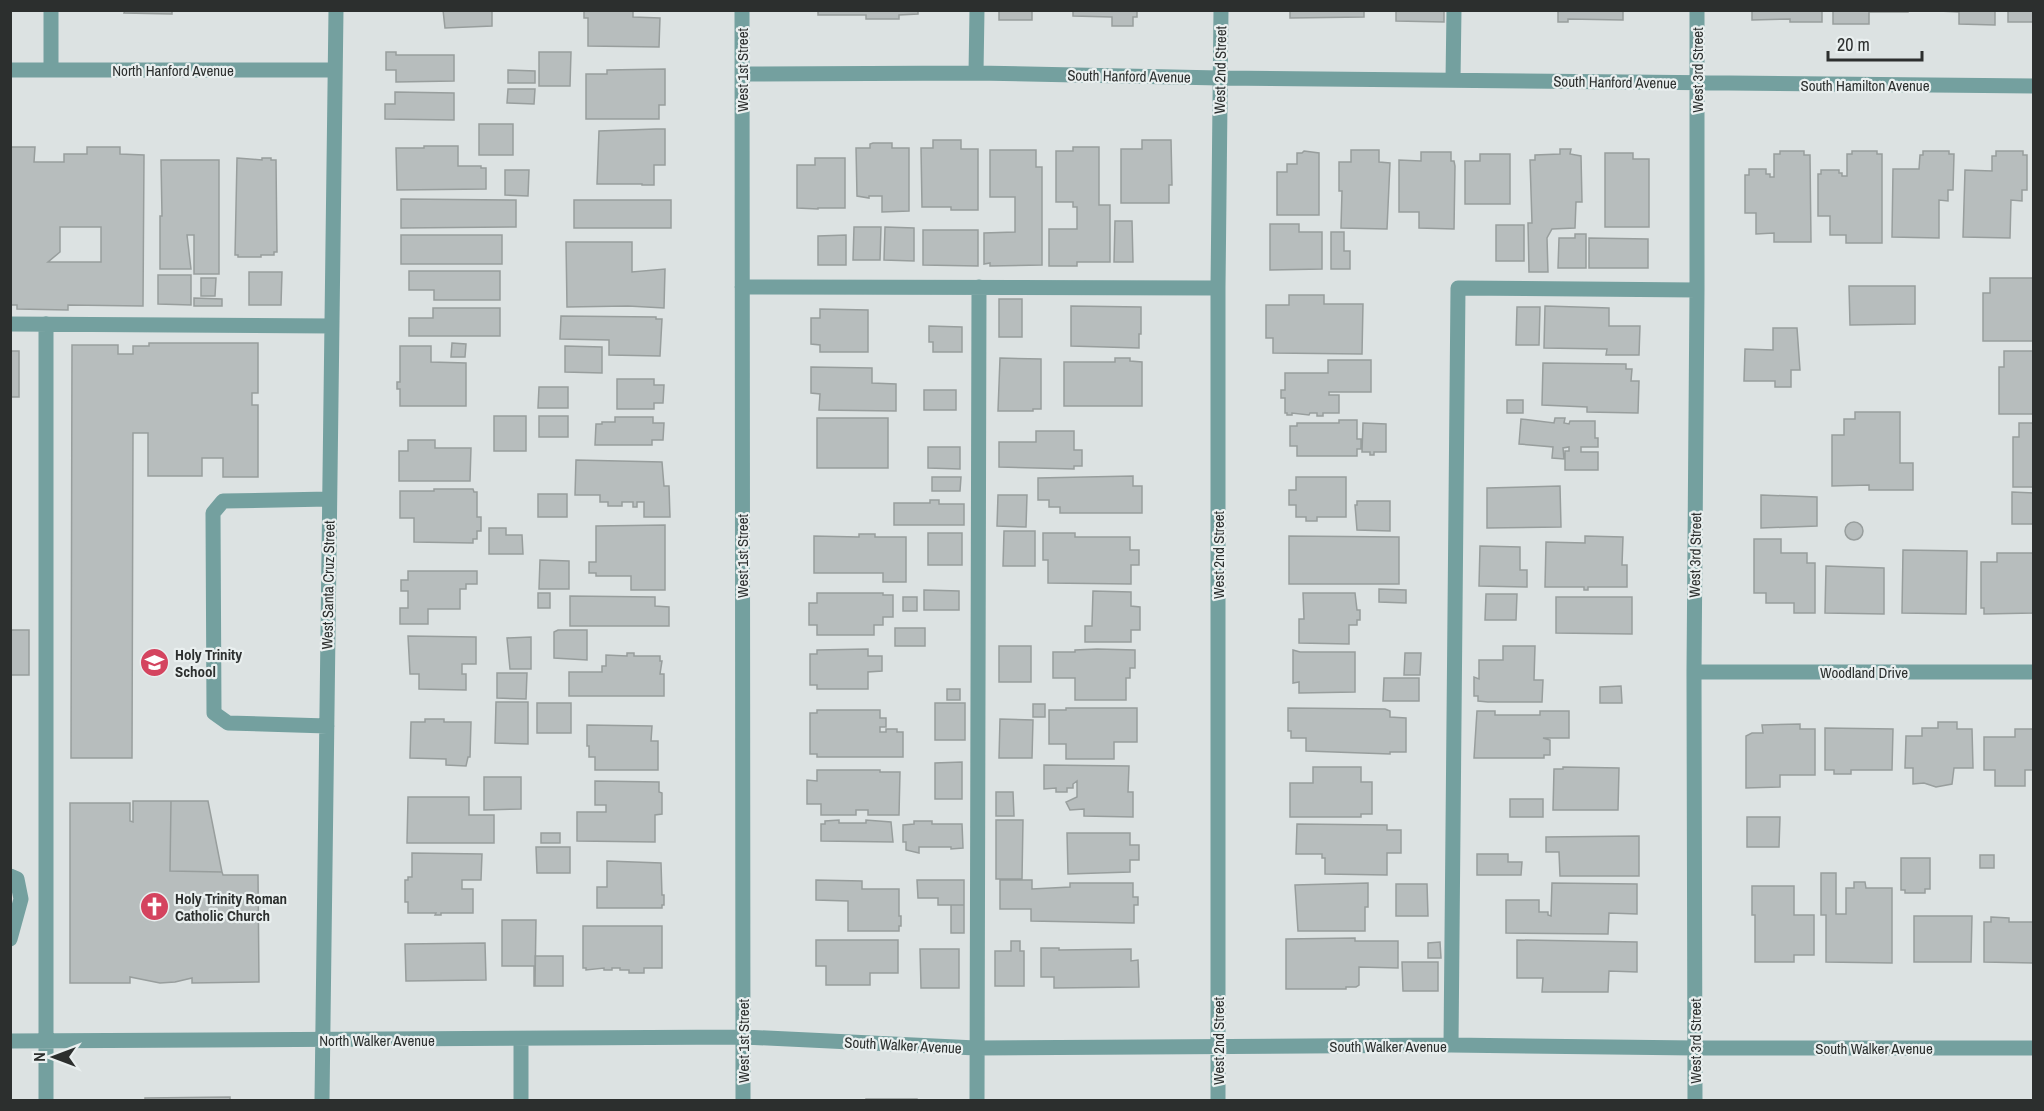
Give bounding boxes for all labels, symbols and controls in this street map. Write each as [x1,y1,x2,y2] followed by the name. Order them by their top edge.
[1828,24,1922,62] scale bar
[1209,25,1231,114] street label: West 2nd Street
[732,27,753,112] street label: West 1st Street
[1687,27,1708,113] street label: West 3rd Street
[1837,32,1870,57] text: 20 m
[112,60,234,81] street label: North Hanford Avenue
[1067,64,1191,88] street label: South Hanford Avenue
[1553,70,1677,94] street label: South Hanford Avenue
[1800,75,1930,96] street label: South Hamilton Avenue
[1208,510,1229,599] street label: West 2nd Street
[1684,512,1706,598] street label: West 3rd Street
[732,513,753,598] street label: West 1st Street
[316,520,340,650] street label: West Santa Cruz Street
[175,644,242,682] place label: Holy Trinity School
[138,647,170,679] school or university icon: Holy Trinity School
[1820,662,1908,683] street label: Woodland Drive
[175,888,287,926] place label: Holy Trinity Roman Catholic Church
[138,891,170,923] church icon: Holy Trinity Roman Catholic Church
[1208,996,1229,1085] street label: West 2nd Street
[733,998,754,1083] street label: West 1st Street
[1685,998,1706,1084] street label: West 3rd Street
[24,1027,84,1087] north arrow
[319,1030,435,1051] street label: North Walker Avenue
[844,1031,962,1059] street label: South Walker Avenue
[1329,1036,1447,1057] street label: South Walker Avenue
[1815,1038,1933,1059] street label: South Walker Avenue
[28,1052,50,1062] text: N

